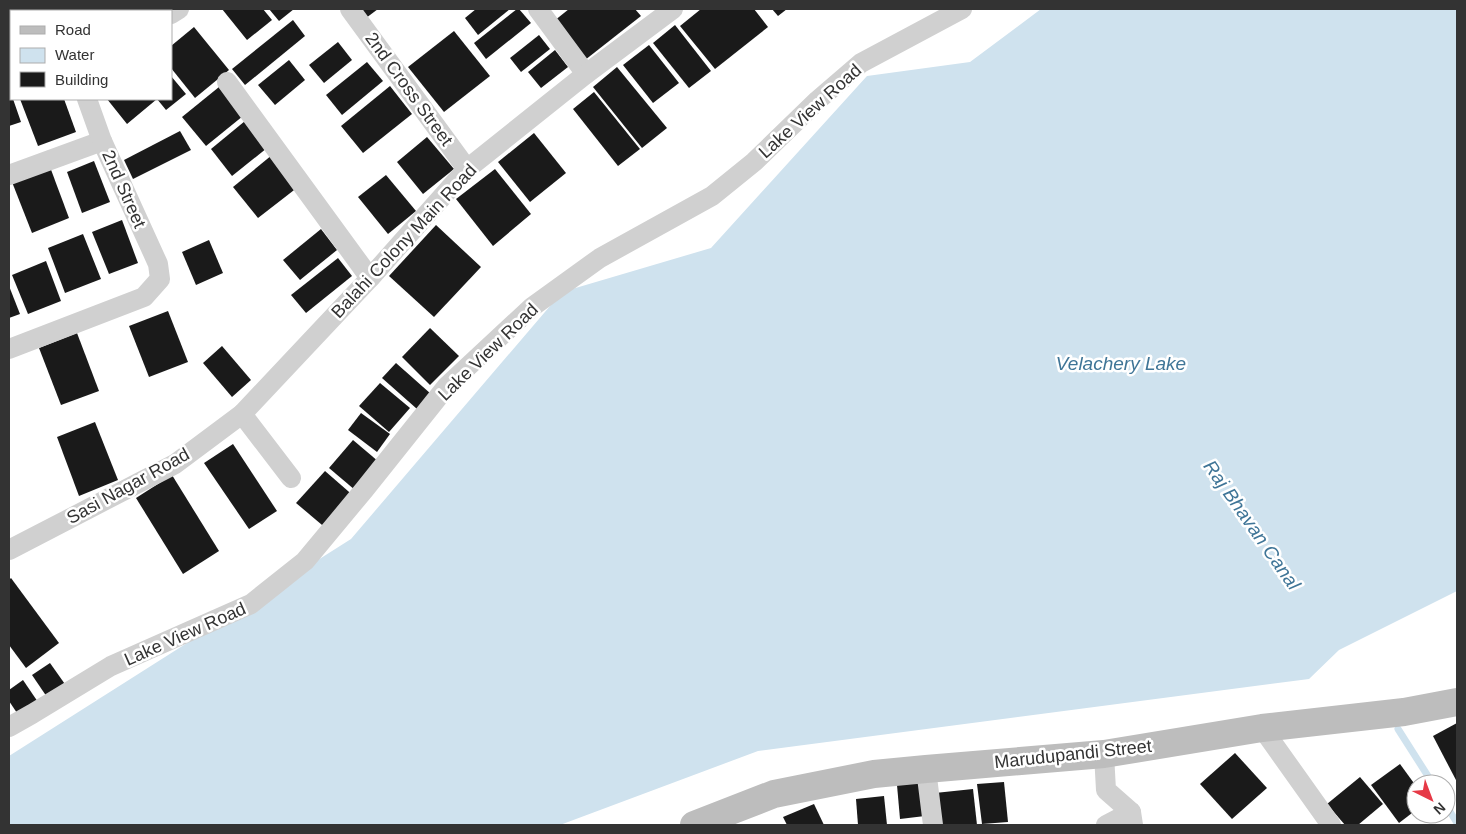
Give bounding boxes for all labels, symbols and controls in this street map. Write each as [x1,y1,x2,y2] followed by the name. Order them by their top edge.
[10,10,172,100] legend
[55,21,91,38] text: Road
[361,28,457,150] street label: 2nd Cross Street
[55,46,94,63] text: Water
[755,60,865,162] street label: Lake View Road
[55,71,108,88] text: Building
[98,147,150,231] street label: 2nd Street
[327,160,481,322] street label: Balahi Colony Main Road
[434,299,542,405] street label: Lake View Road
[1056,353,1186,374] water label: Velachery Lake
[63,444,193,528] street label: Sasi Nagar Road
[1199,456,1305,594] water label: Raj Bhavan Canal
[121,598,249,670] street label: Lake View Road
[993,736,1153,772] street label: Marudupandi Street
[1406,774,1456,824] north arrow
[1431,799,1449,818] text: N

